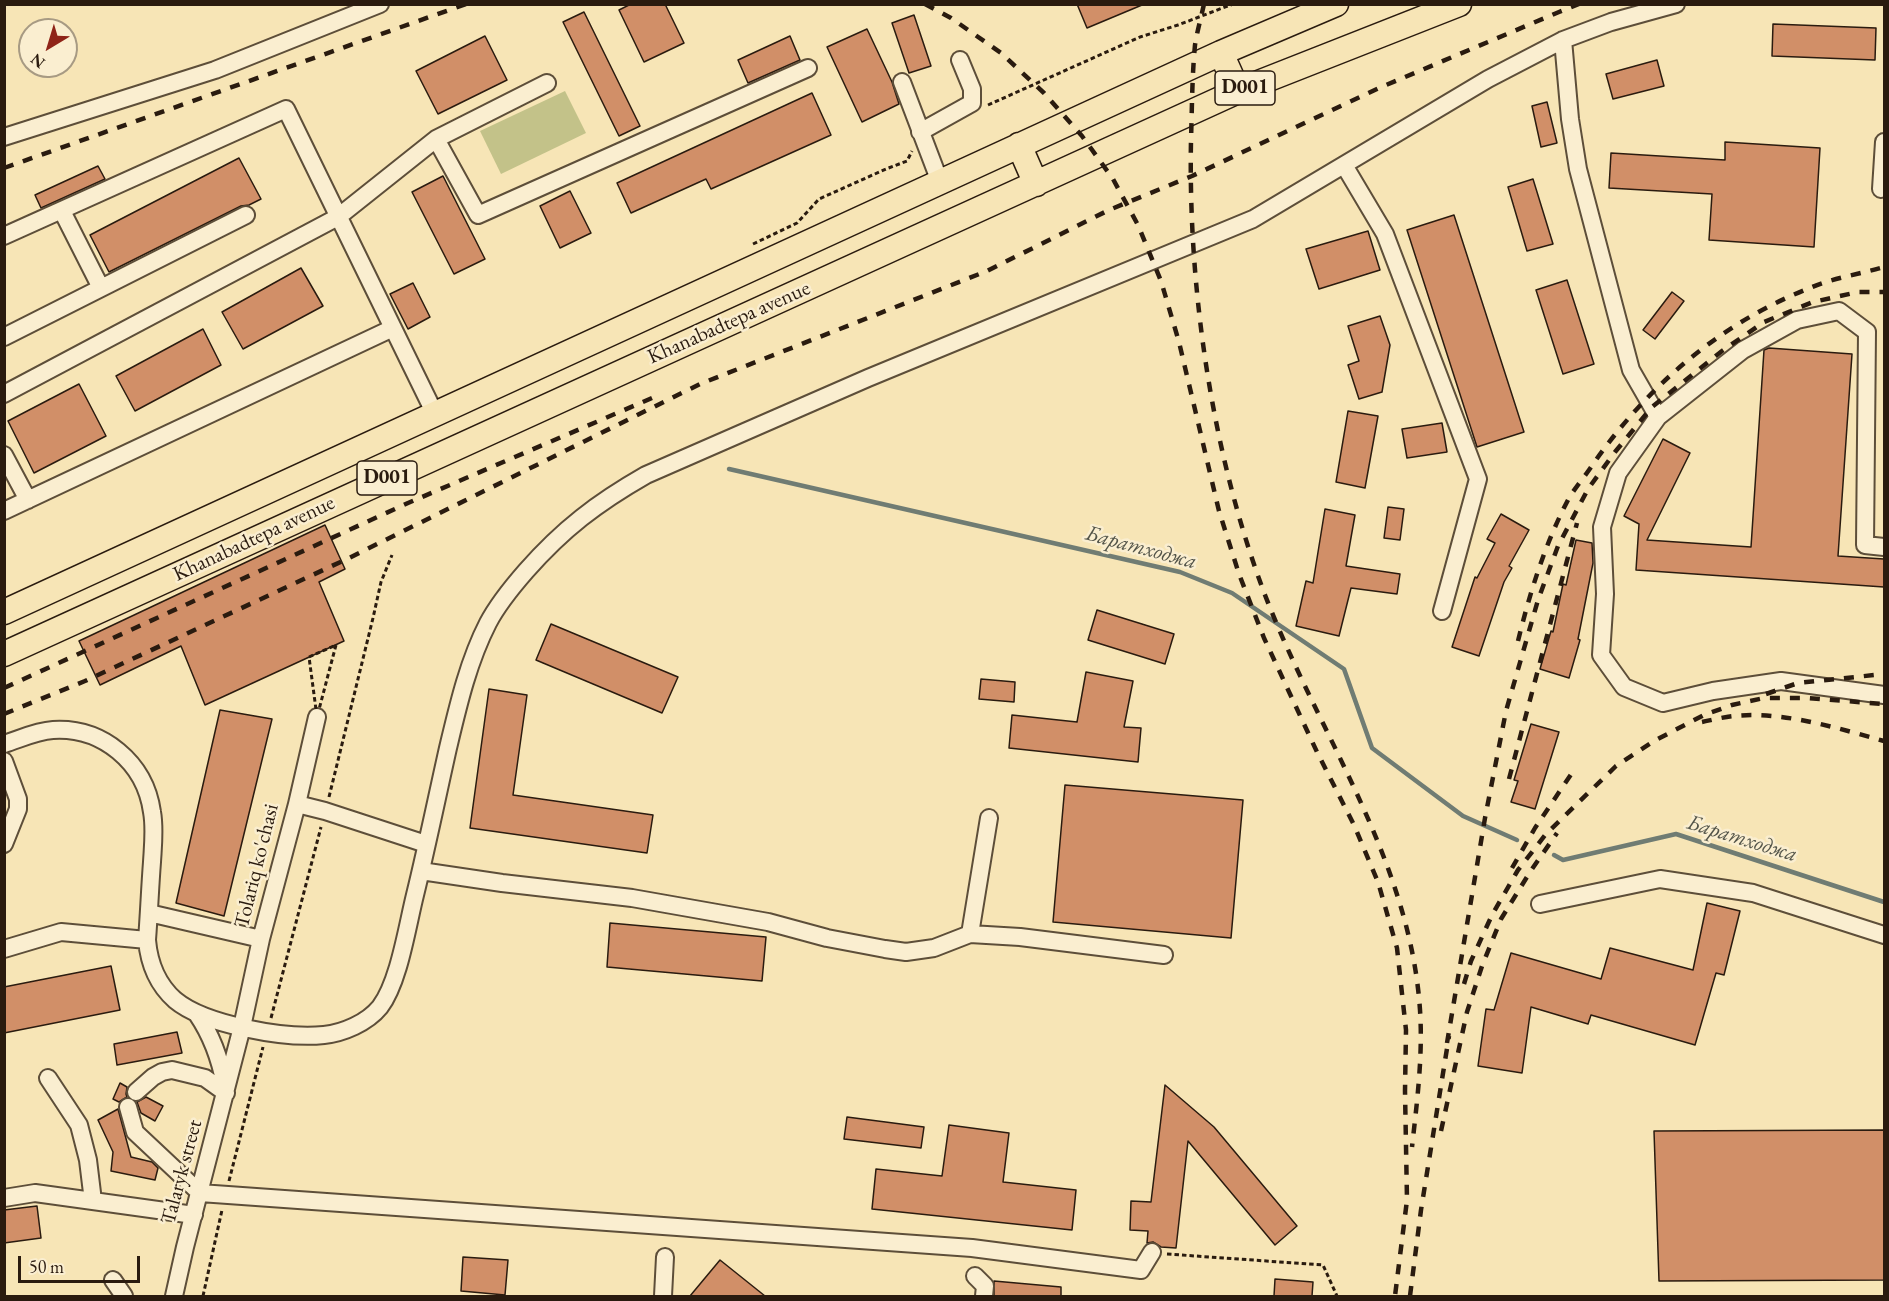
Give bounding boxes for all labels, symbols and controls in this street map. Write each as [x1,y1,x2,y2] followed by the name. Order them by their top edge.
[18,18,78,78] north arrow
[26,49,49,73] text: N
[1215,71,1275,105] road number: D001
[644,276,814,370] street label: Khanabadtepa avenue
[357,461,417,495] road number: D001
[169,491,339,587] street label: Khanabadtepa avenue
[1083,521,1199,575] water label: Баратходжа
[229,801,285,931] street label: Tolariq ko'chasi
[1684,810,1800,868] water label: Баратходжа
[156,1117,208,1227] street label: Talaryk street
[21,1244,142,1282] scale bar
[29,1255,64,1278] text: 50 m

